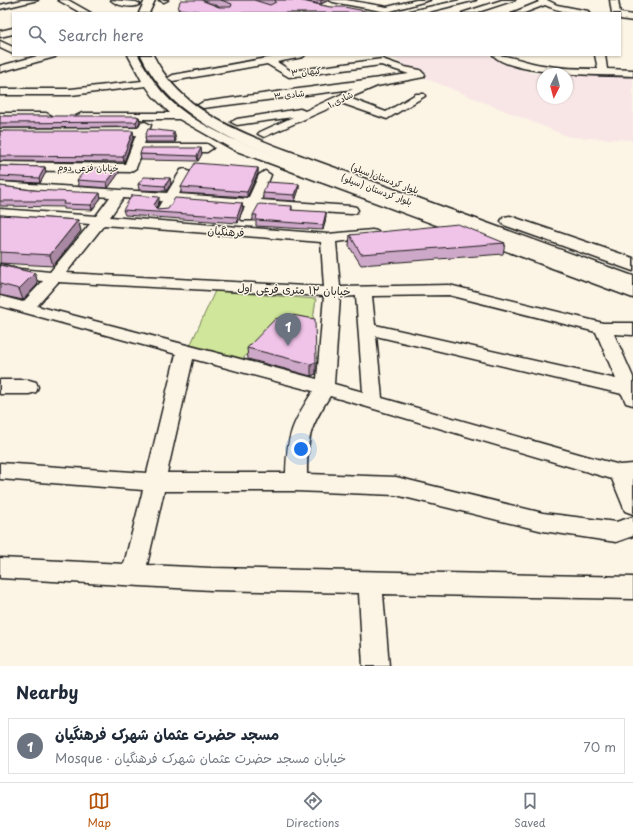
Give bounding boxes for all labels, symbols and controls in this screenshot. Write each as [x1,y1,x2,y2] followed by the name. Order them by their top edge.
[12,12,621,56] search box
[26,23,48,45] icon: search
[58,23,144,46] text: Search here
[290,63,322,79] street label: کیهان ۳
[537,68,573,104] north arrow
[273,85,305,103] street label: شادی ۳
[325,87,355,111] street label: شادی ۱
[57,159,119,176] street label: خیابان فرعی دوم
[349,159,421,197] street label: بلوار کردستان(سیلو)
[340,170,414,208] street label: بلوار کردستان (سیلو)
[207,221,245,241] street label: فرهنگیان
[237,279,351,299] street label: خیابان ۱۲ متری فرعی اول
[275,313,301,346] pin: 1
[291,439,311,459] your location
[16,679,78,705] text: Nearby
[55,722,279,745] text: مسجد حضرت عثمان شهرک فرهنگیان
[27,737,33,756] text: 1
[583,737,616,756] text: 70 m
[55,748,346,767] text: Mosque · خیابان مسجد حضرت عثمان شهرک فرهنگیان
[87,790,111,831] tab: Map
[286,790,339,831] tab: Directions
[514,790,546,831] tab: Saved

